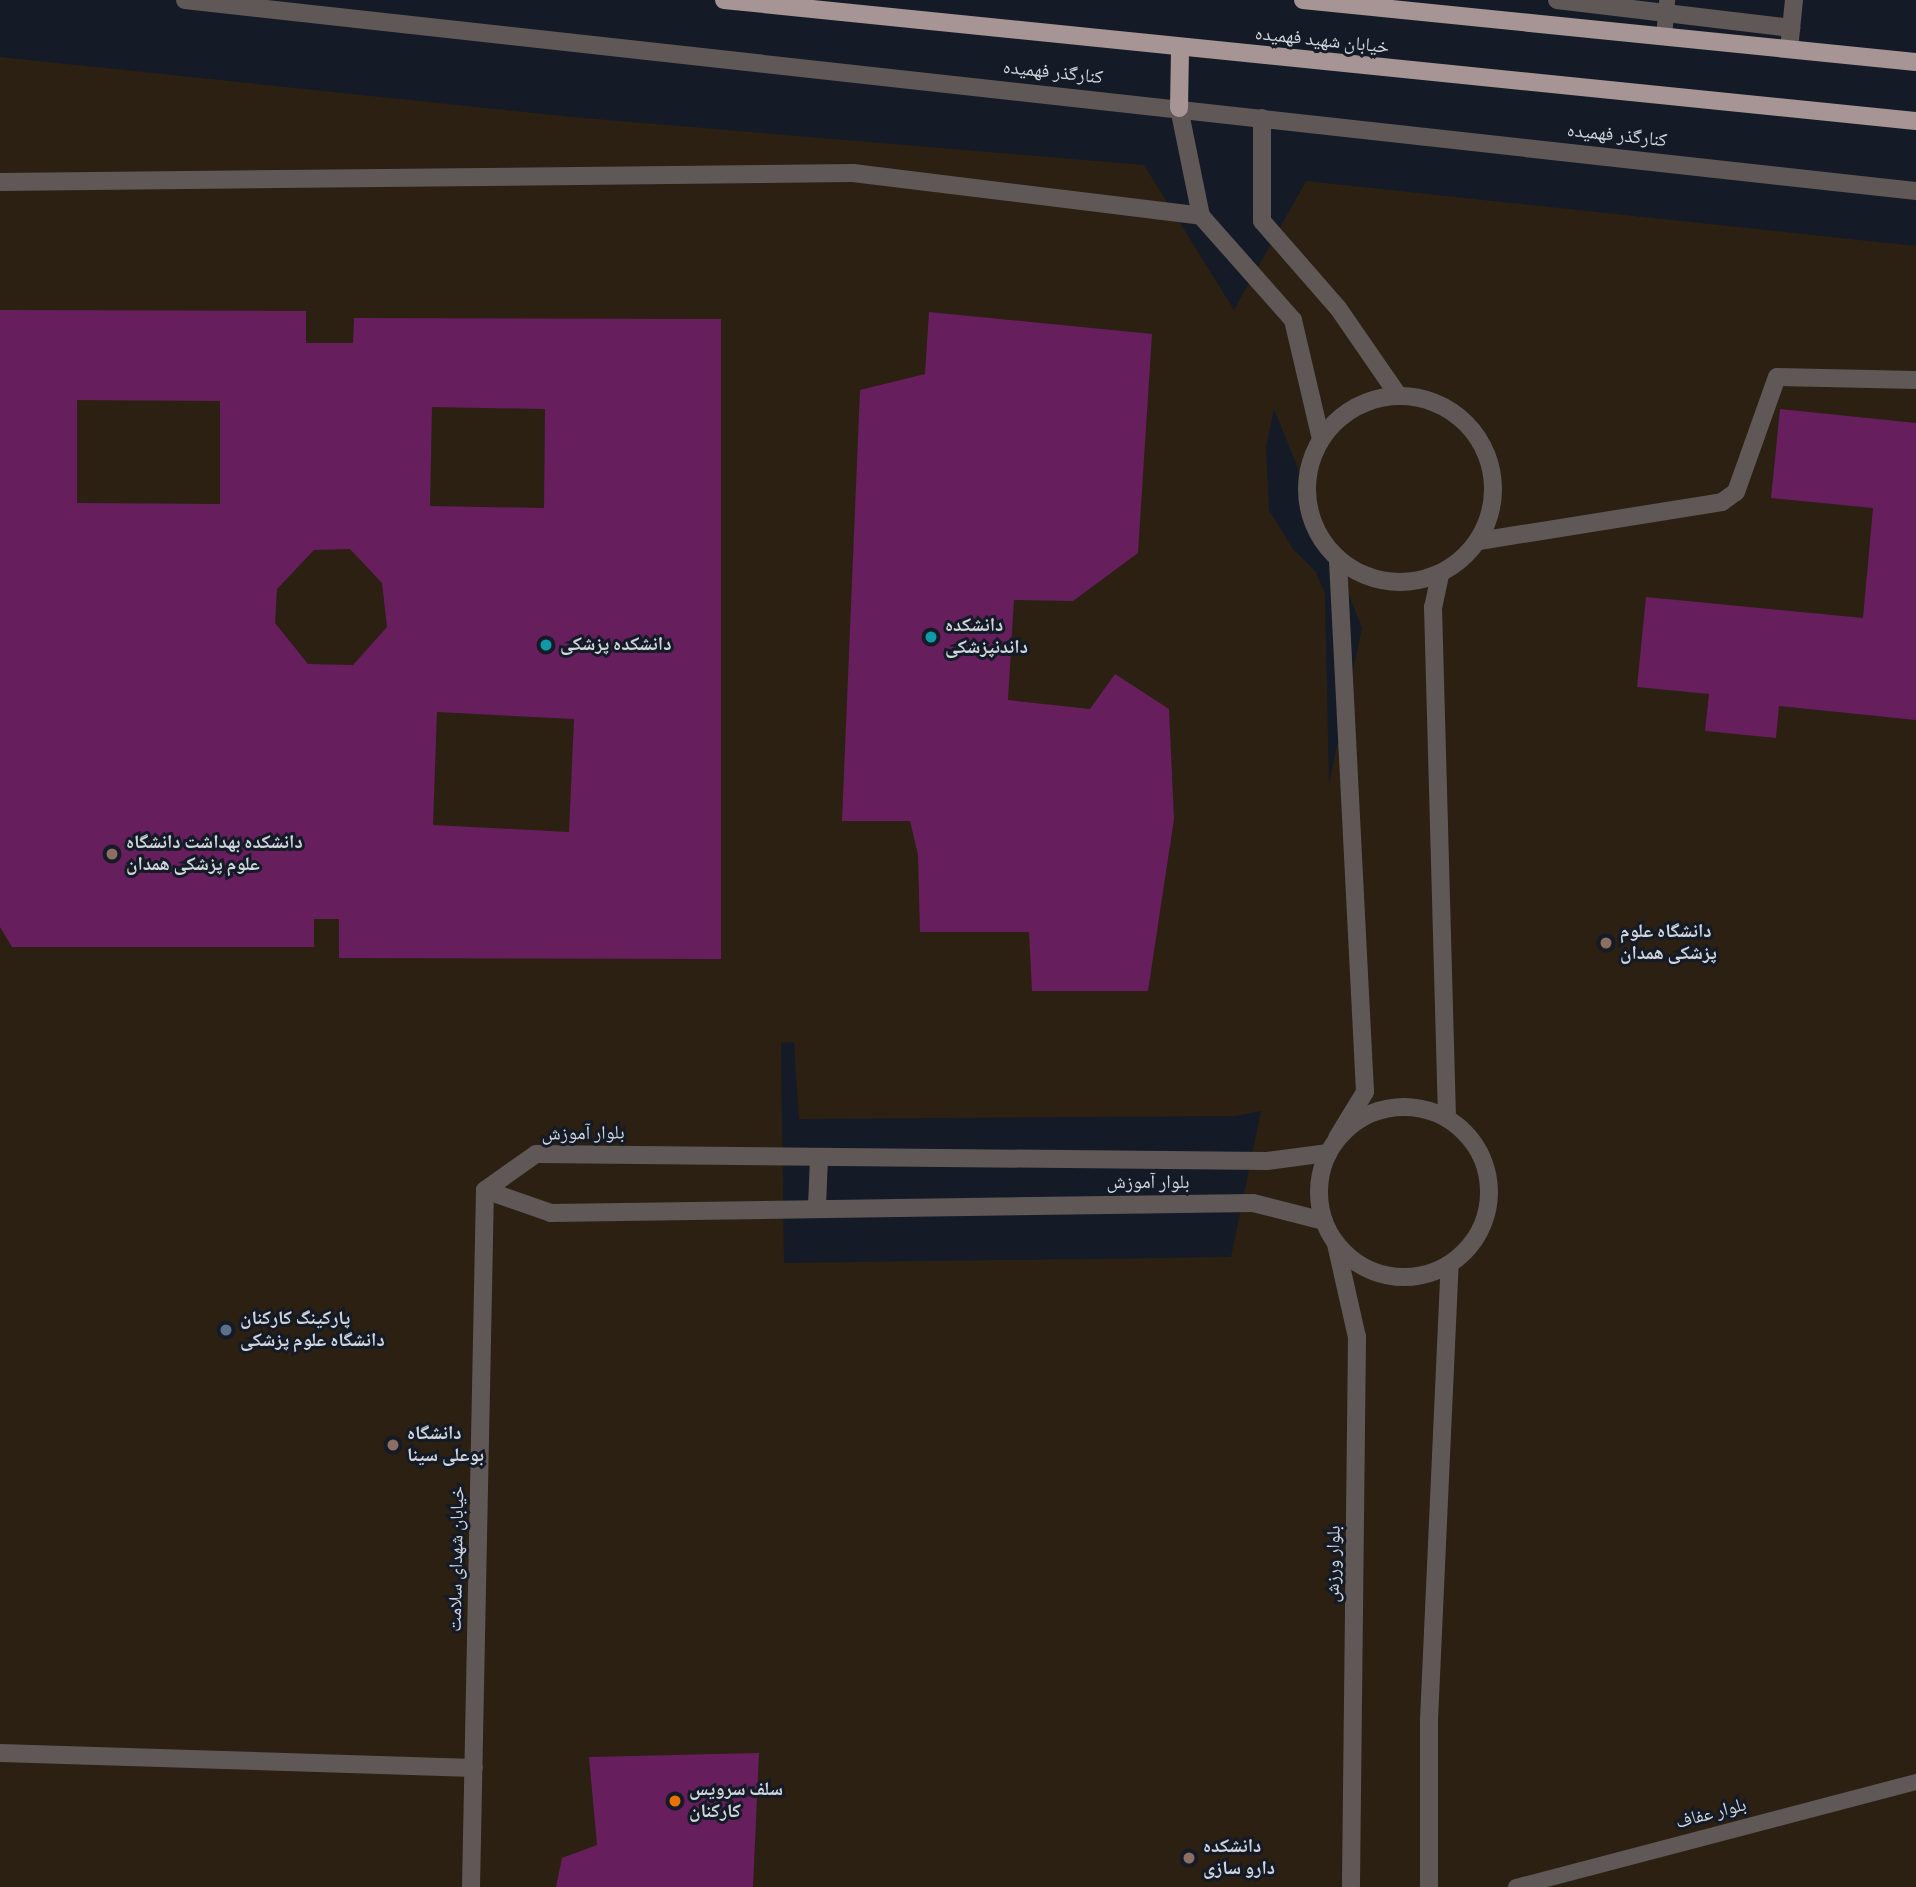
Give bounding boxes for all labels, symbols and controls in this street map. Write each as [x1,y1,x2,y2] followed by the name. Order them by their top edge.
[1254,23,1390,59] street label: خیابان شهید فهمیده
[1002,56,1104,90] street label: کنارگذر فهمیده
[1566,119,1668,153] street label: کنارگذر فهمیده
[945,615,1028,659] place label: دانشکده داندنپزشکی
[923,629,939,645] marker: دانشکده داندنپزشکی
[560,634,671,656] place label: دانشکده پزشکی
[538,637,554,653] marker: دانشکده پزشکی
[126,832,303,876] place label: دانشکده بهداشت دانشگاه علوم پزشکی همدان
[104,846,120,862] marker: دانشکده بهداشت دانشگاه علوم پزشکی همدان
[1620,921,1717,965] place label: دانشگاه علوم پزشکی همدان
[1598,935,1614,951] marker: دانشگاه علوم پزشکی همدان
[541,1122,625,1146] street label: بلوار آموزش
[1106,1172,1190,1194] street label: بلوار آموزش
[240,1308,385,1352] place label: پارکینگ کارکنان دانشگاه علوم پزشکی
[218,1322,234,1338] marker: پارکینگ کارکنان دانشگاه علوم پزشکی
[407,1423,484,1467] place label: دانشگاه بوعلی سینا
[385,1437,401,1453] marker: دانشگاه بوعلی سینا
[444,1486,470,1632] street label: خیابان شهدای سلامت
[1322,1525,1346,1603] street label: بلوار ورزش
[689,1779,783,1823] place label: سلف سرویس کارکنان
[667,1793,683,1809] marker: سلف سرویس کارکنان
[1673,1794,1749,1834] street label: بلوار عفاف
[1203,1836,1275,1880] place label: دانشکده دارو سازی
[1181,1850,1197,1866] marker: دانشکده دارو سازی

